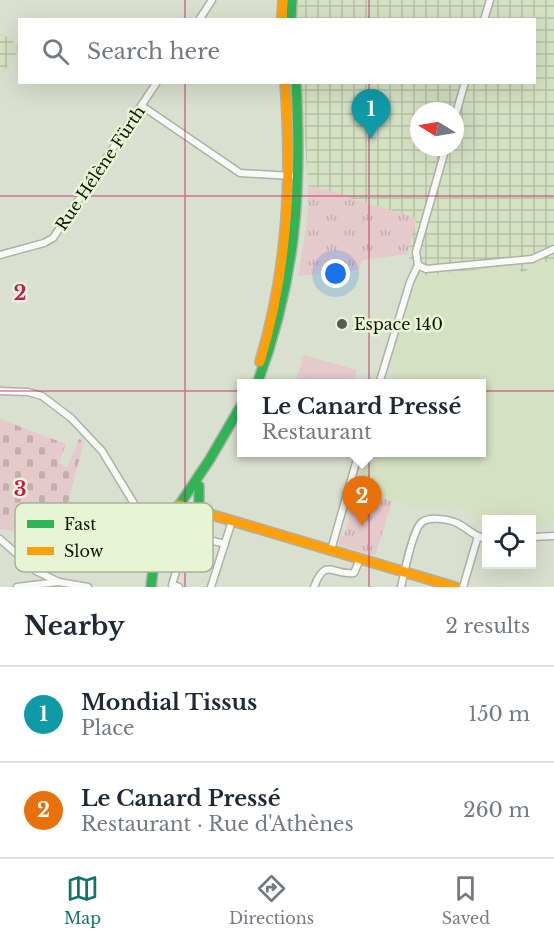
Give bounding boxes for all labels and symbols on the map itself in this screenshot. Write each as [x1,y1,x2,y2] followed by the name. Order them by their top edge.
[352,90,391,139] pin: 1
[51,102,149,234] street label: Rue Hélène Fürth
[410,102,464,156] north arrow
[321,259,350,288] your location
[13,281,27,305] text: 2
[354,314,443,334] place label: Espace 140
[335,317,349,331] marker: Espace 140
[342,476,382,526] pin: 2
[14,477,26,501] text: 3
[15,503,213,572] legend
[64,514,96,534] text: Fast
[64,541,104,561] text: Slow

